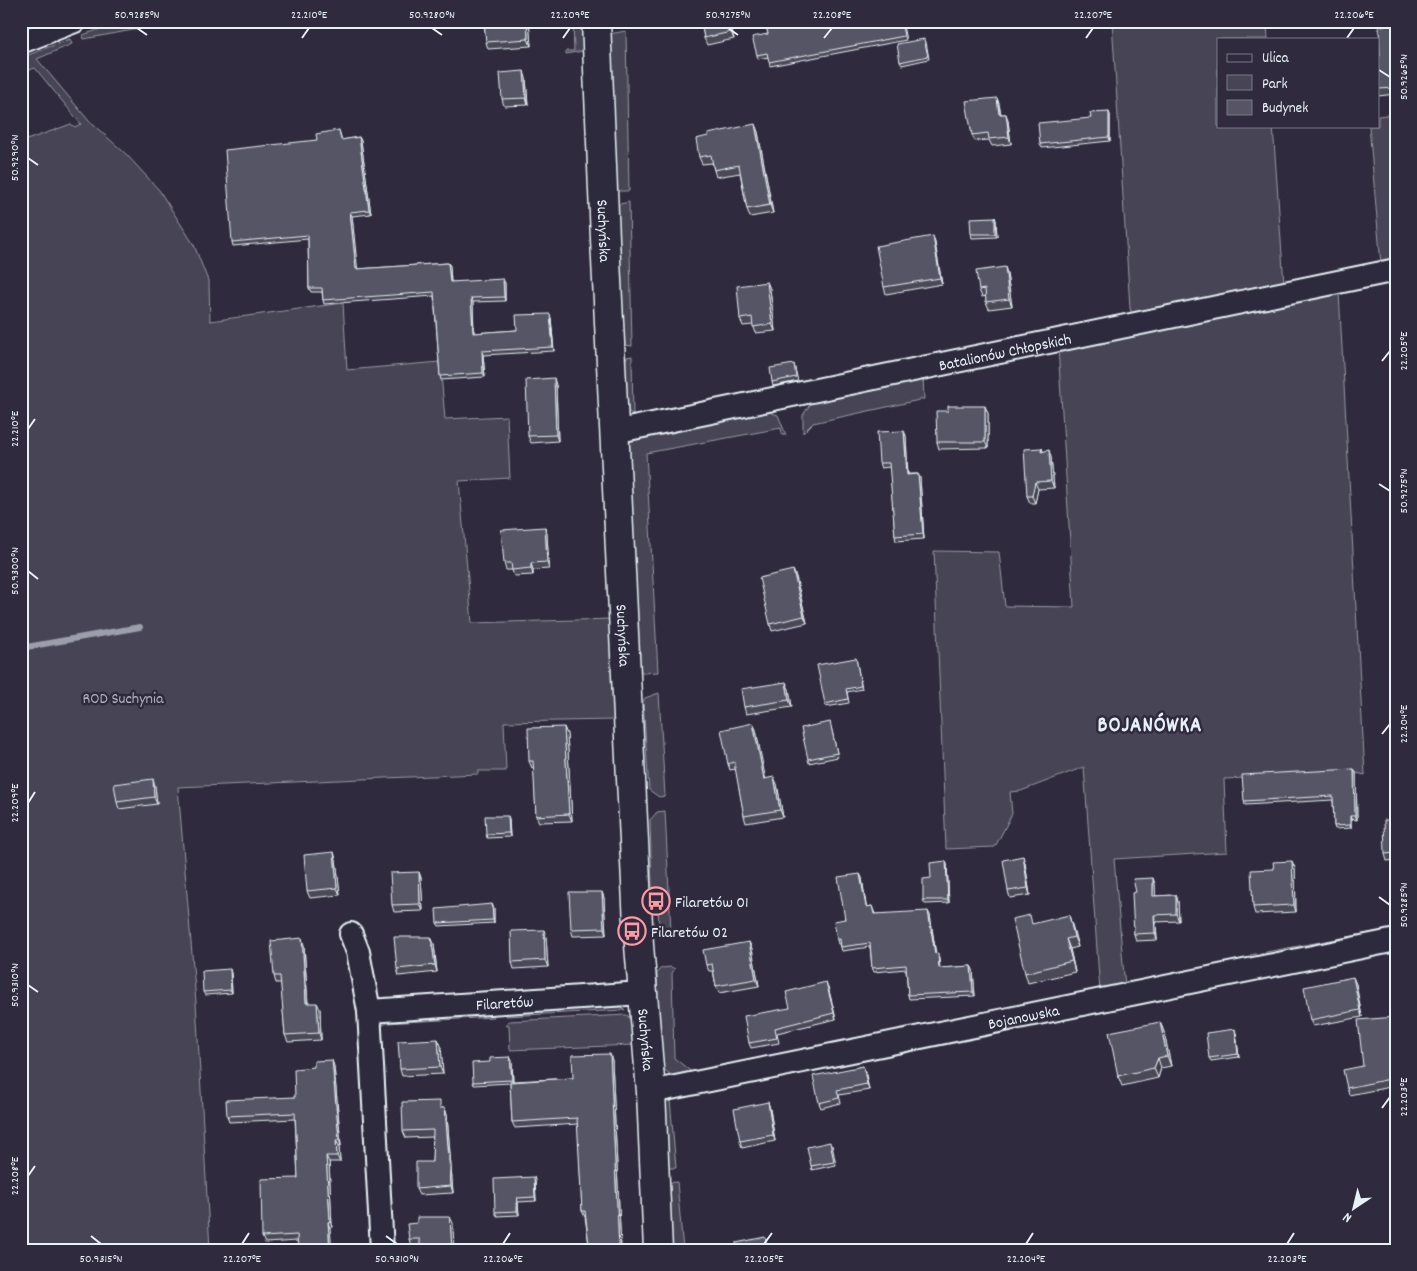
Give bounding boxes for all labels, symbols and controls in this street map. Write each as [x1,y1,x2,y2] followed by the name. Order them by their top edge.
[115,7,160,24] text: 50.9285°N
[291,7,328,24] text: 22.210°E
[409,7,455,24] text: 50.9280°N
[550,7,590,24] text: 22.209°E
[706,7,750,24] text: 50.9275°N
[813,7,852,24] text: 22.208°E
[1074,7,1113,24] text: 22.207°E
[1334,7,1374,24] text: 22.206°E
[1217,38,1380,128] legend
[1262,48,1290,70] text: Ulica
[1396,54,1413,100] text: 50.9265°N
[1262,74,1288,96] text: Park
[1262,98,1308,120] text: Budynek
[7,135,24,181] text: 50.9290°N
[589,199,615,263] street label: Suchyńska
[937,329,1074,378] street label: Batalionów Chłopskich
[1396,331,1413,371] text: 22.205°E
[7,410,24,447] text: 22.210°E
[1396,469,1413,513] text: 50.9275°N
[7,547,24,595] text: 50.9300°N
[609,604,635,668] street label: Suchyńska
[83,688,164,711] park label: ROD Suchynia
[1396,704,1413,743] text: 22.204°E
[1097,712,1203,742] district label: BOJANÓWKA
[7,783,24,823] text: 22.209°E
[1396,882,1413,927] text: 50.9285°N
[641,886,671,916] bus stop icon: Filaretów 01
[675,892,749,915] place label: Filaretów 01
[617,916,647,946] bus stop icon: Filaretów 02
[651,922,728,945] place label: Filaretów 02
[7,963,24,1007] text: 50.9310°N
[475,991,534,1018] street label: Filaretów
[986,1000,1062,1037] street label: Bojanowska
[630,1008,658,1072] street label: Suchyńska
[1396,1077,1413,1116] text: 22.203°E
[7,1156,24,1195] text: 22.208°E
[1330,1184,1380,1234] north arrow
[1339,1207,1356,1227] text: N
[80,1251,123,1268] text: 50.9315°N
[223,1251,262,1268] text: 22.207°E
[375,1251,419,1268] text: 50.9310°N
[483,1251,523,1268] text: 22.206°E
[744,1251,784,1268] text: 22.205°E
[1007,1251,1046,1268] text: 22.204°E
[1268,1251,1307,1268] text: 22.203°E

